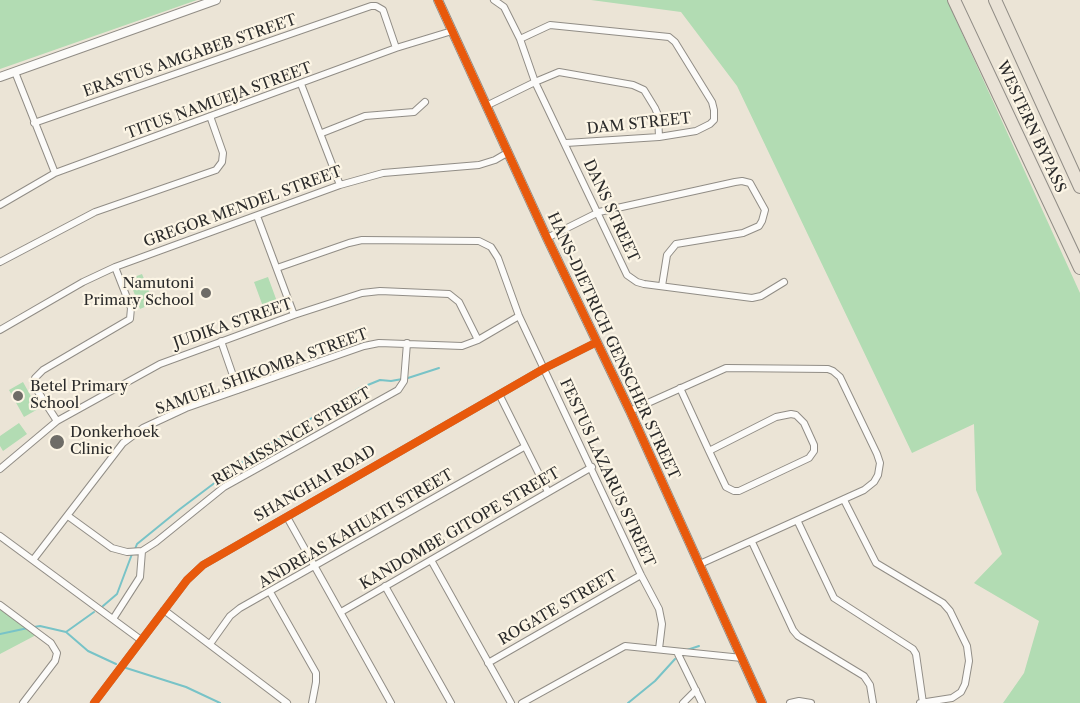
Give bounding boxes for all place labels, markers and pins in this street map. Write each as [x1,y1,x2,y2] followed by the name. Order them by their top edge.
[84,275,194,310] place label: Namutoni Primary School
[199,286,213,300] marker: Namutoni Primary School
[30,378,128,413] place label: Betel Primary School
[11,389,25,403] marker: Betel Primary School
[70,424,159,459] place label: Donkerhoek Clinic
[48,433,66,451] marker: Donkerhoek Clinic

